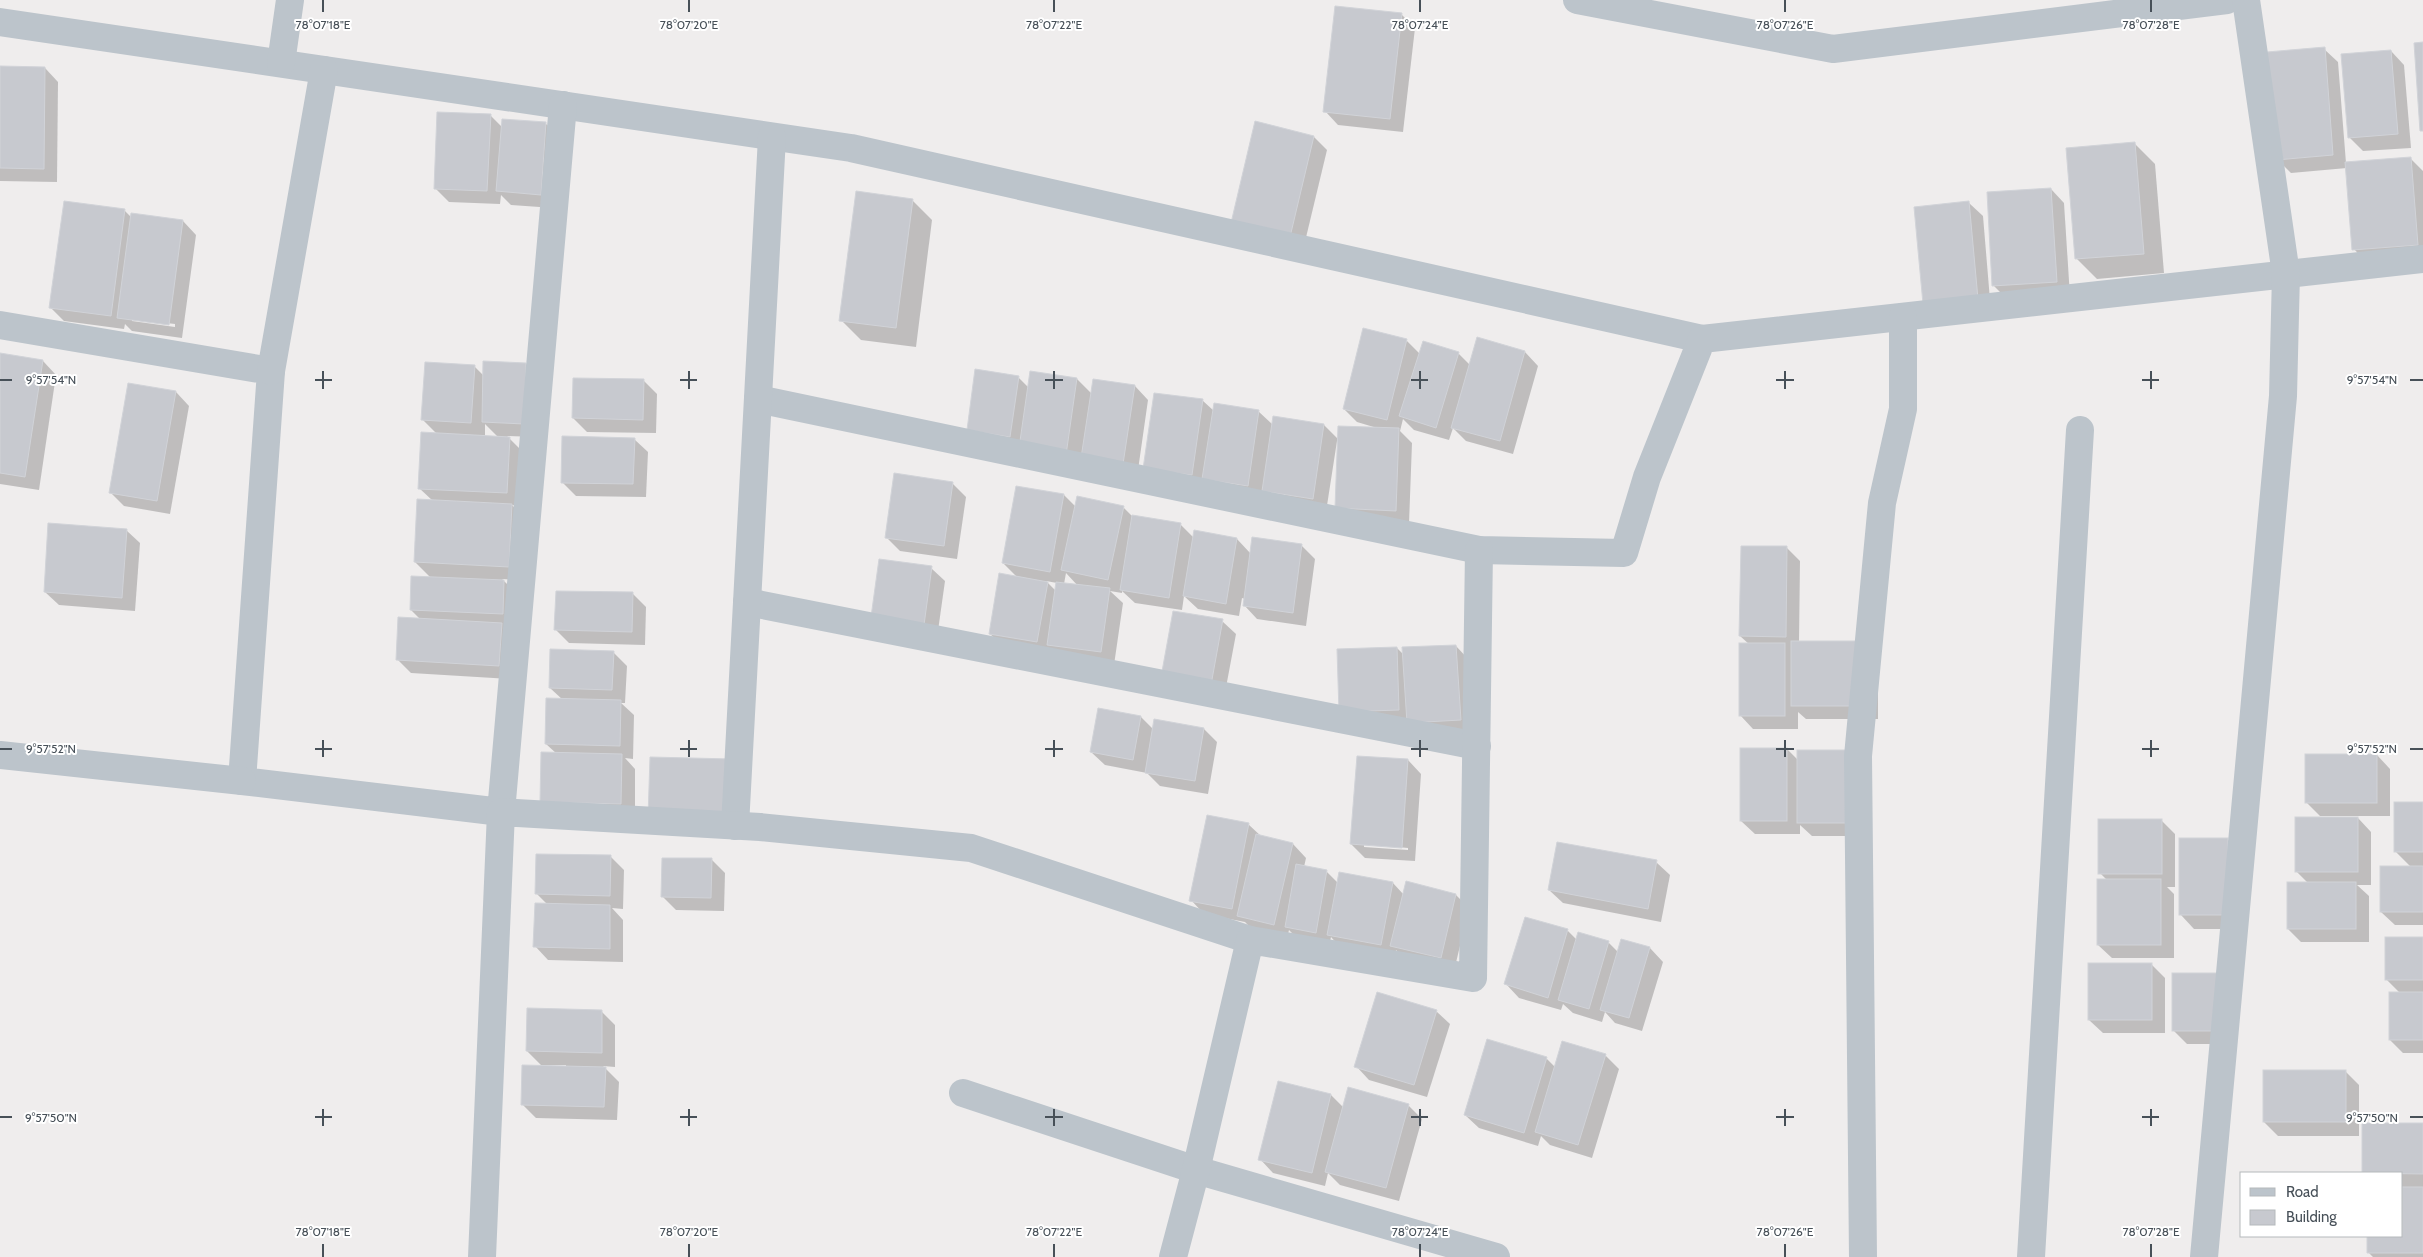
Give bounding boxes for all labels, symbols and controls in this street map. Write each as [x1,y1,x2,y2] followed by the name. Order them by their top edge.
[296,17,351,32] text: 78°07'18"E
[660,17,719,32] text: 78°07'20"E
[1026,17,1082,32] text: 78°07'22"E
[1392,17,1449,32] text: 78°07'24"E
[1757,17,1814,32] text: 78°07'26"E
[2122,17,2180,32] text: 78°07'28"E
[26,372,76,387] text: 9°57'54"N
[2347,372,2397,387] text: 9°57'54"N
[26,741,76,756] text: 9°57'52"N
[2347,741,2397,756] text: 9°57'52"N
[25,1110,77,1125] text: 9°57'50"N
[2346,1110,2398,1125] text: 9°57'50"N
[2240,1172,2403,1237] legend
[2286,1183,2319,1201] text: Road
[2286,1208,2337,1226] text: Building
[296,1224,351,1239] text: 78°07'18"E
[660,1224,719,1239] text: 78°07'20"E
[1026,1224,1082,1239] text: 78°07'22"E
[1392,1224,1449,1239] text: 78°07'24"E
[1757,1224,1814,1239] text: 78°07'26"E
[2122,1224,2180,1239] text: 78°07'28"E

